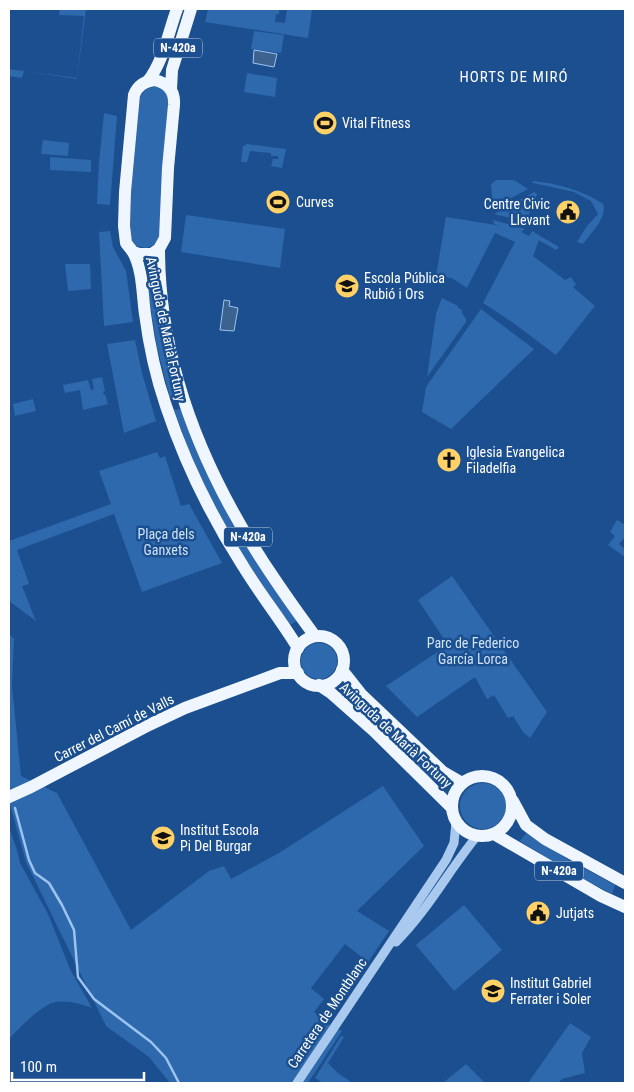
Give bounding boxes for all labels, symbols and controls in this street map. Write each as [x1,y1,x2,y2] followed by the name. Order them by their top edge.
[154,38,202,58] road number: N-420a
[459,68,569,86] district label: HORTS DE MIRÓ
[312,110,338,136] sports icon: Vital Fitness
[342,115,411,131] place label: Vital Fitness
[265,189,291,215] sports icon: Curves
[296,194,334,210] place label: Curves
[484,196,550,228] place label: Centre Civic Llevant
[555,199,581,225] public building icon: Centre Civic Llevant
[143,255,189,403] street label: Avinguda de Marià Fortuny
[364,270,445,302] place label: Escola Pública Rubió i Ors
[334,273,360,299] school or university icon: Escola Pública Rubió i Ors
[466,444,565,476] place label: Iglesia Evangelica Filadelfia
[436,447,462,473] church icon: Iglesia Evangelica Filadelfia
[137,526,195,558] park label: Plaça dels Ganxets
[224,528,272,546] road number: N-420a
[427,635,519,667] park label: Parc de Federico García Lorca
[337,679,455,791] street label: Avinguda de Marià Fortuny
[51,691,177,765] street label: Carrer del Camí de Valls
[180,822,259,854] place label: Institut Escola Pi Del Burgar
[150,825,176,851] school or university icon: Institut Escola Pi Del Burgar
[535,861,583,880] road number: N-420a
[525,900,551,926] public building icon: Jutjats
[556,905,594,921] place label: Jutjats
[284,955,370,1071] street label: Carretera de Montblanc
[510,975,591,1007] place label: Institut Gabriel Ferrater i Soler
[480,978,506,1004] school or university icon: Institut Gabriel Ferrater i Soler
[12,1050,145,1082] scale bar
[20,1058,57,1076] text: 100 m

